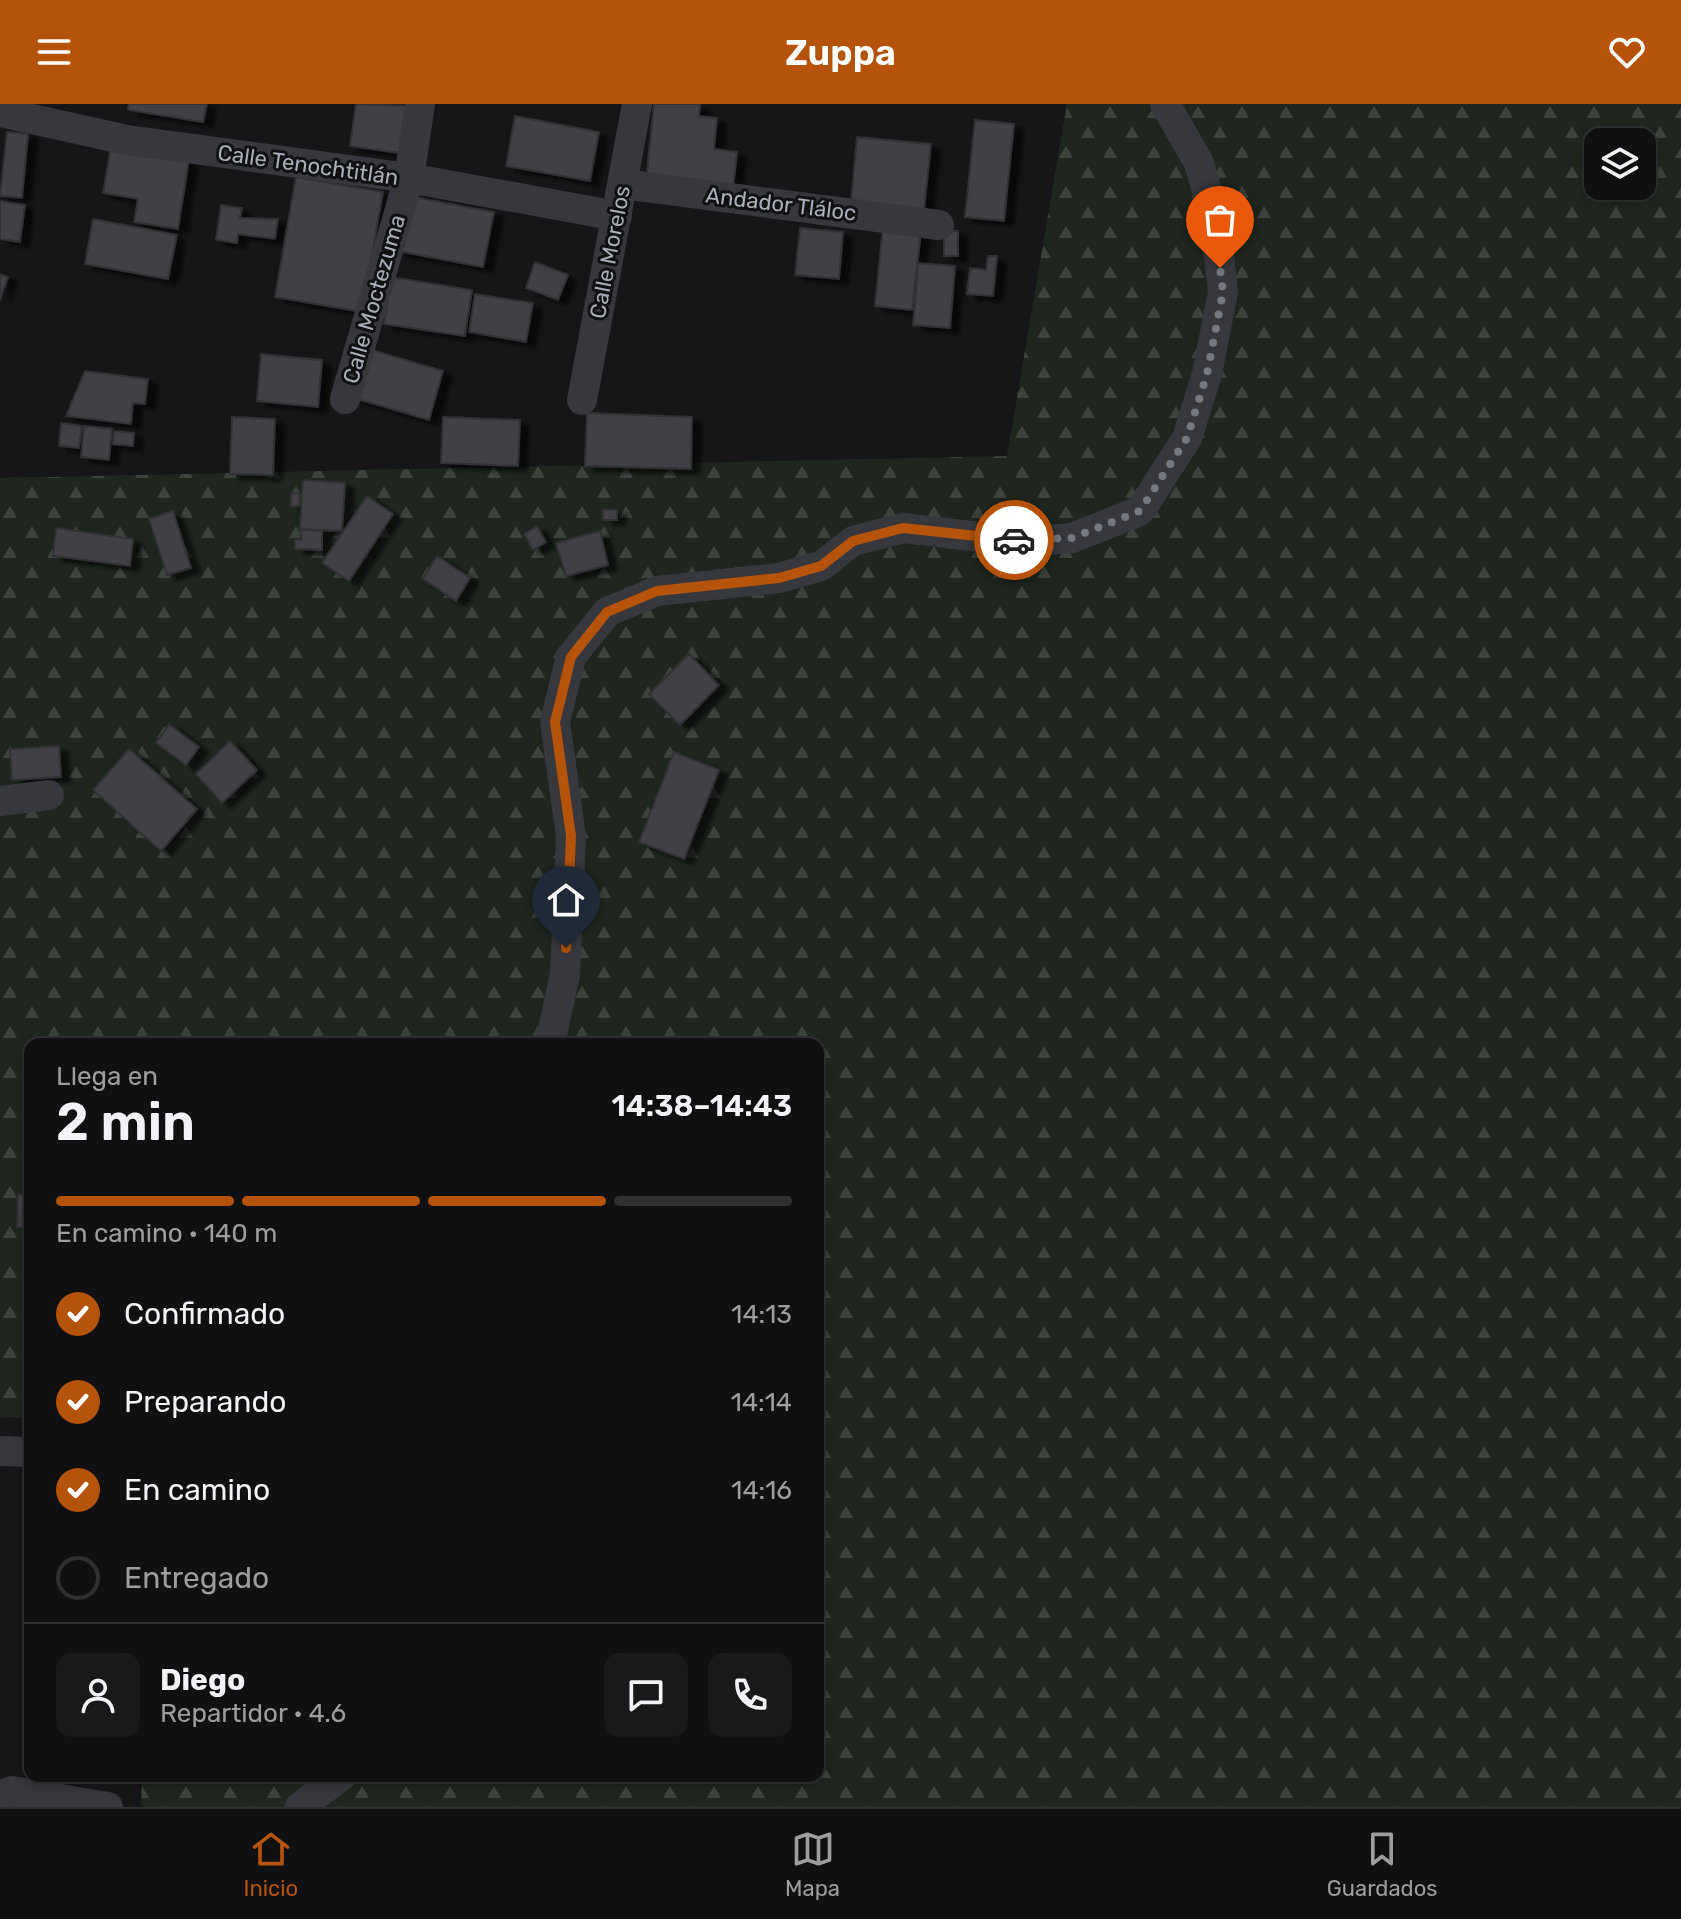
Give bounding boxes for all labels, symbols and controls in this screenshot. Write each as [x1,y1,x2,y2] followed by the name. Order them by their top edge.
[32,30,76,74] icon: menu
[1605,30,1649,74] icon: heart
[785,31,896,74] text: Zuppa
[1584,128,1656,200] map controls
[1584,128,1656,200] button: layers
[216,139,400,191] street label: Calle Tenochtitlán
[704,181,858,227] street label: Andador Tláloc
[584,183,636,321] street label: Calle Morelos
[1186,186,1254,268] pin
[1198,198,1242,242] icon: bag
[337,211,411,387] street label: Calle Moctezuma
[974,500,1054,580] courier
[992,518,1036,562] icon: car
[532,866,600,948] pin
[544,878,588,922] icon: home
[56,1061,158,1092] text: Llega en
[611,1088,792,1124] text: 14:38–14:43
[56,1091,195,1153] text: 2 min
[56,1218,277,1249] text: En camino · 140 m
[56,1292,100,1336] icon: check
[124,1296,285,1332] text: Confirmado
[731,1299,792,1330] text: 14:13
[56,1380,100,1424] icon: check
[124,1384,287,1420] text: Preparando
[731,1387,792,1418] text: 14:14
[56,1468,100,1512] icon: check
[124,1472,270,1508] text: En camino
[731,1475,792,1506] text: 14:16
[124,1560,269,1596] text: Entregado
[56,1653,140,1737] button: person
[604,1653,688,1737] button: chat
[708,1653,792,1737] button: phone
[160,1662,245,1698] text: Diego
[160,1698,346,1729] text: Repartidor · 4.6
[243,1827,298,1902] tab: Inicio
[785,1827,840,1902] tab: Mapa
[1327,1827,1438,1902] tab: Guardados

